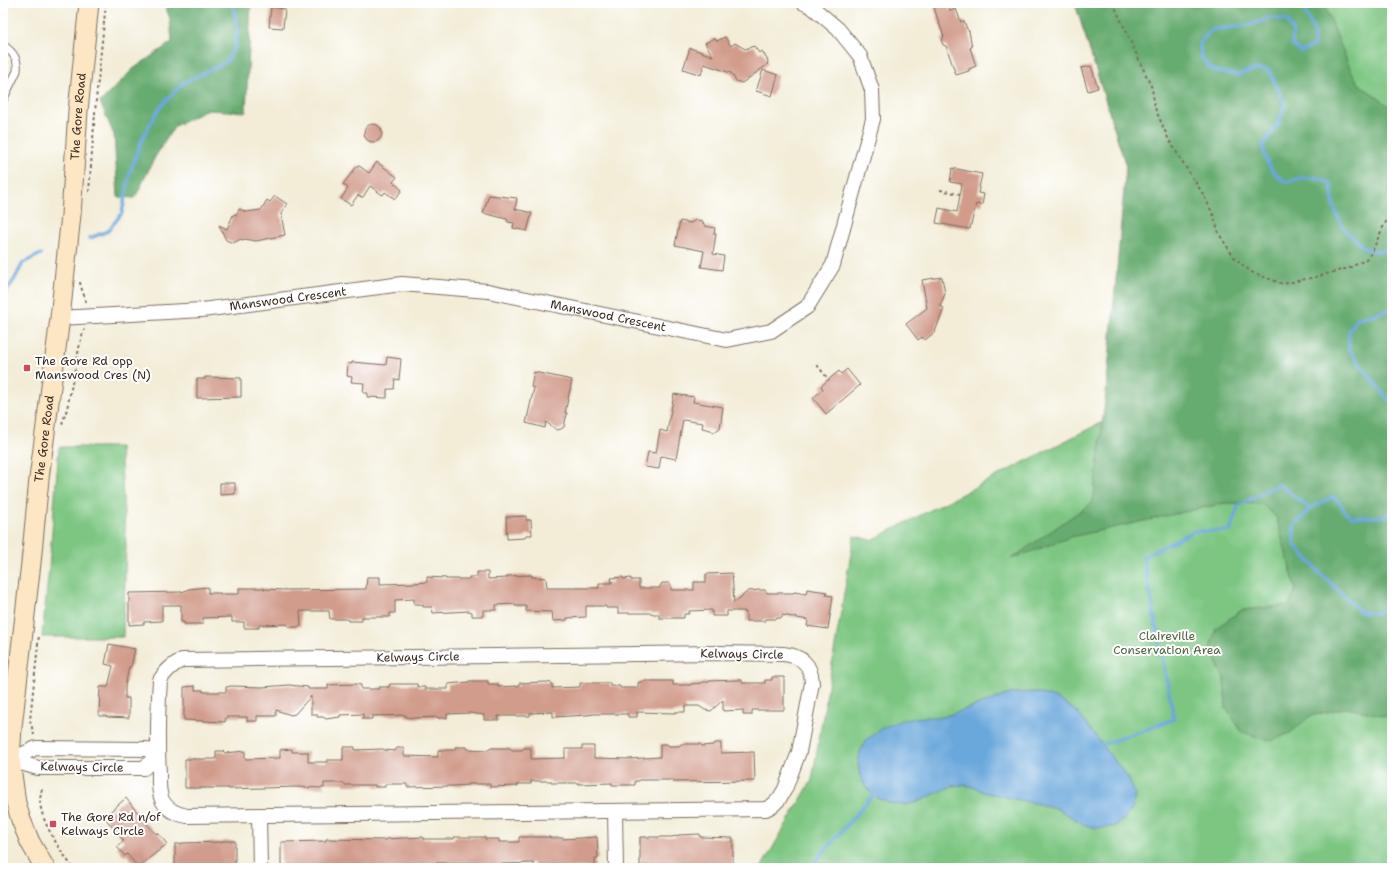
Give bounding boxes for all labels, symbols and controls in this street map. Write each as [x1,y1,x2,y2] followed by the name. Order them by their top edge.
[67,72,90,161] street label: The Gore Road
[229,283,348,314] street label: Manswood Crescent
[549,296,668,335] street label: Manswood Crescent
[35,353,151,383] place label: The Gore Rd opp Manswood Cres (N)
[22,363,32,373] marker: The Gore Rd opp Manswood Cres (N)
[31,394,58,483] street label: The Gore Road
[1113,628,1221,658] park label: Claireville Conservation Area
[700,645,784,663] street label: Kelways Circle
[376,648,460,666] street label: Kelways Circle
[40,758,124,776] street label: Kelways Circle
[61,809,161,839] place label: The Gore Rd n/of Kelways Circle
[48,819,58,829] marker: The Gore Rd n/of Kelways Circle

